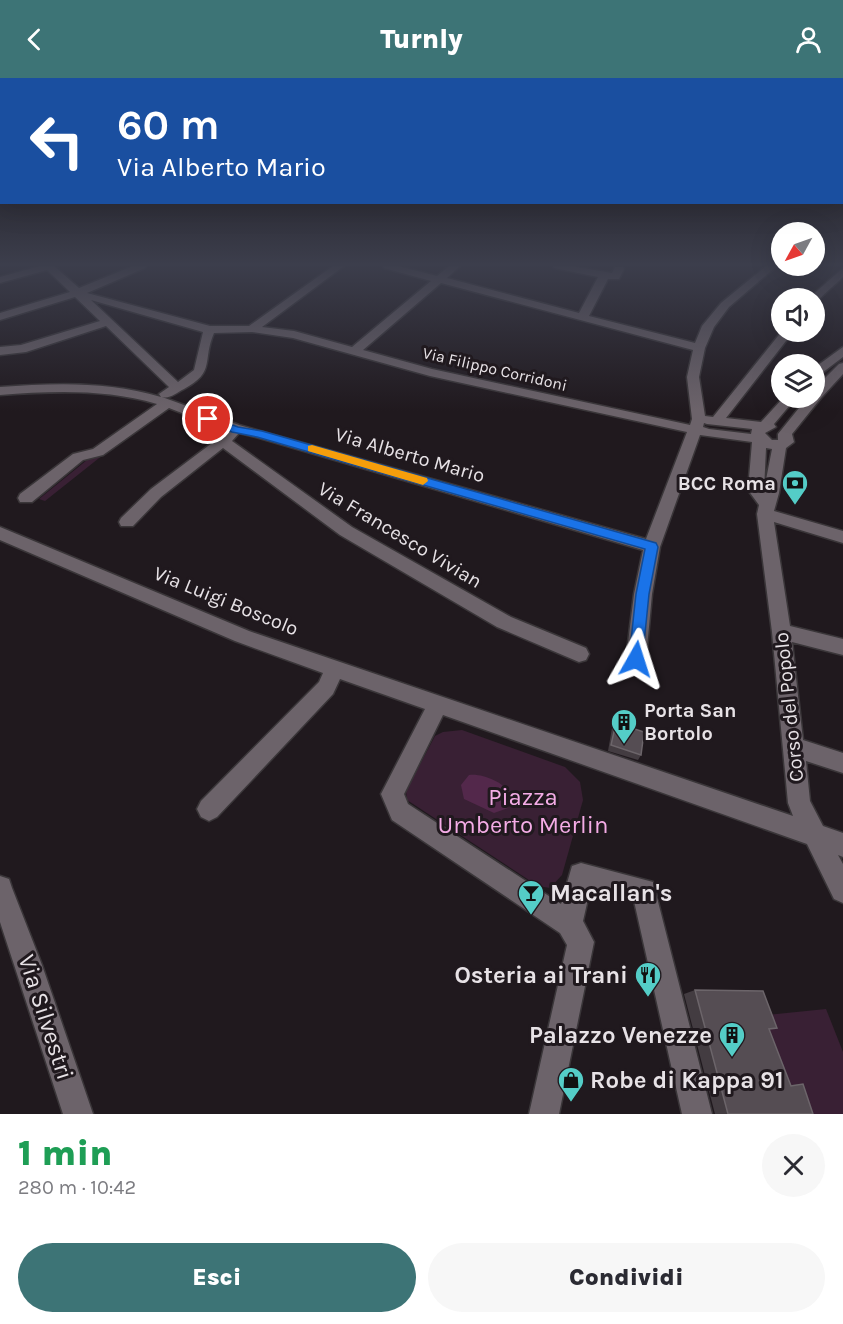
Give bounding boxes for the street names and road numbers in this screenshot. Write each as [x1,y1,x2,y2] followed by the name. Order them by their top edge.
[421,343,569,395] street label: Via Filippo Corridoni
[332,423,488,487] street label: Via Alberto Mario
[314,477,486,593] street label: Via Francesco Vivian
[150,561,302,641] street label: Via Luigi Boscolo
[770,631,808,783] street label: Corso del Popolo
[13,951,79,1083] street label: Via Silvestri

